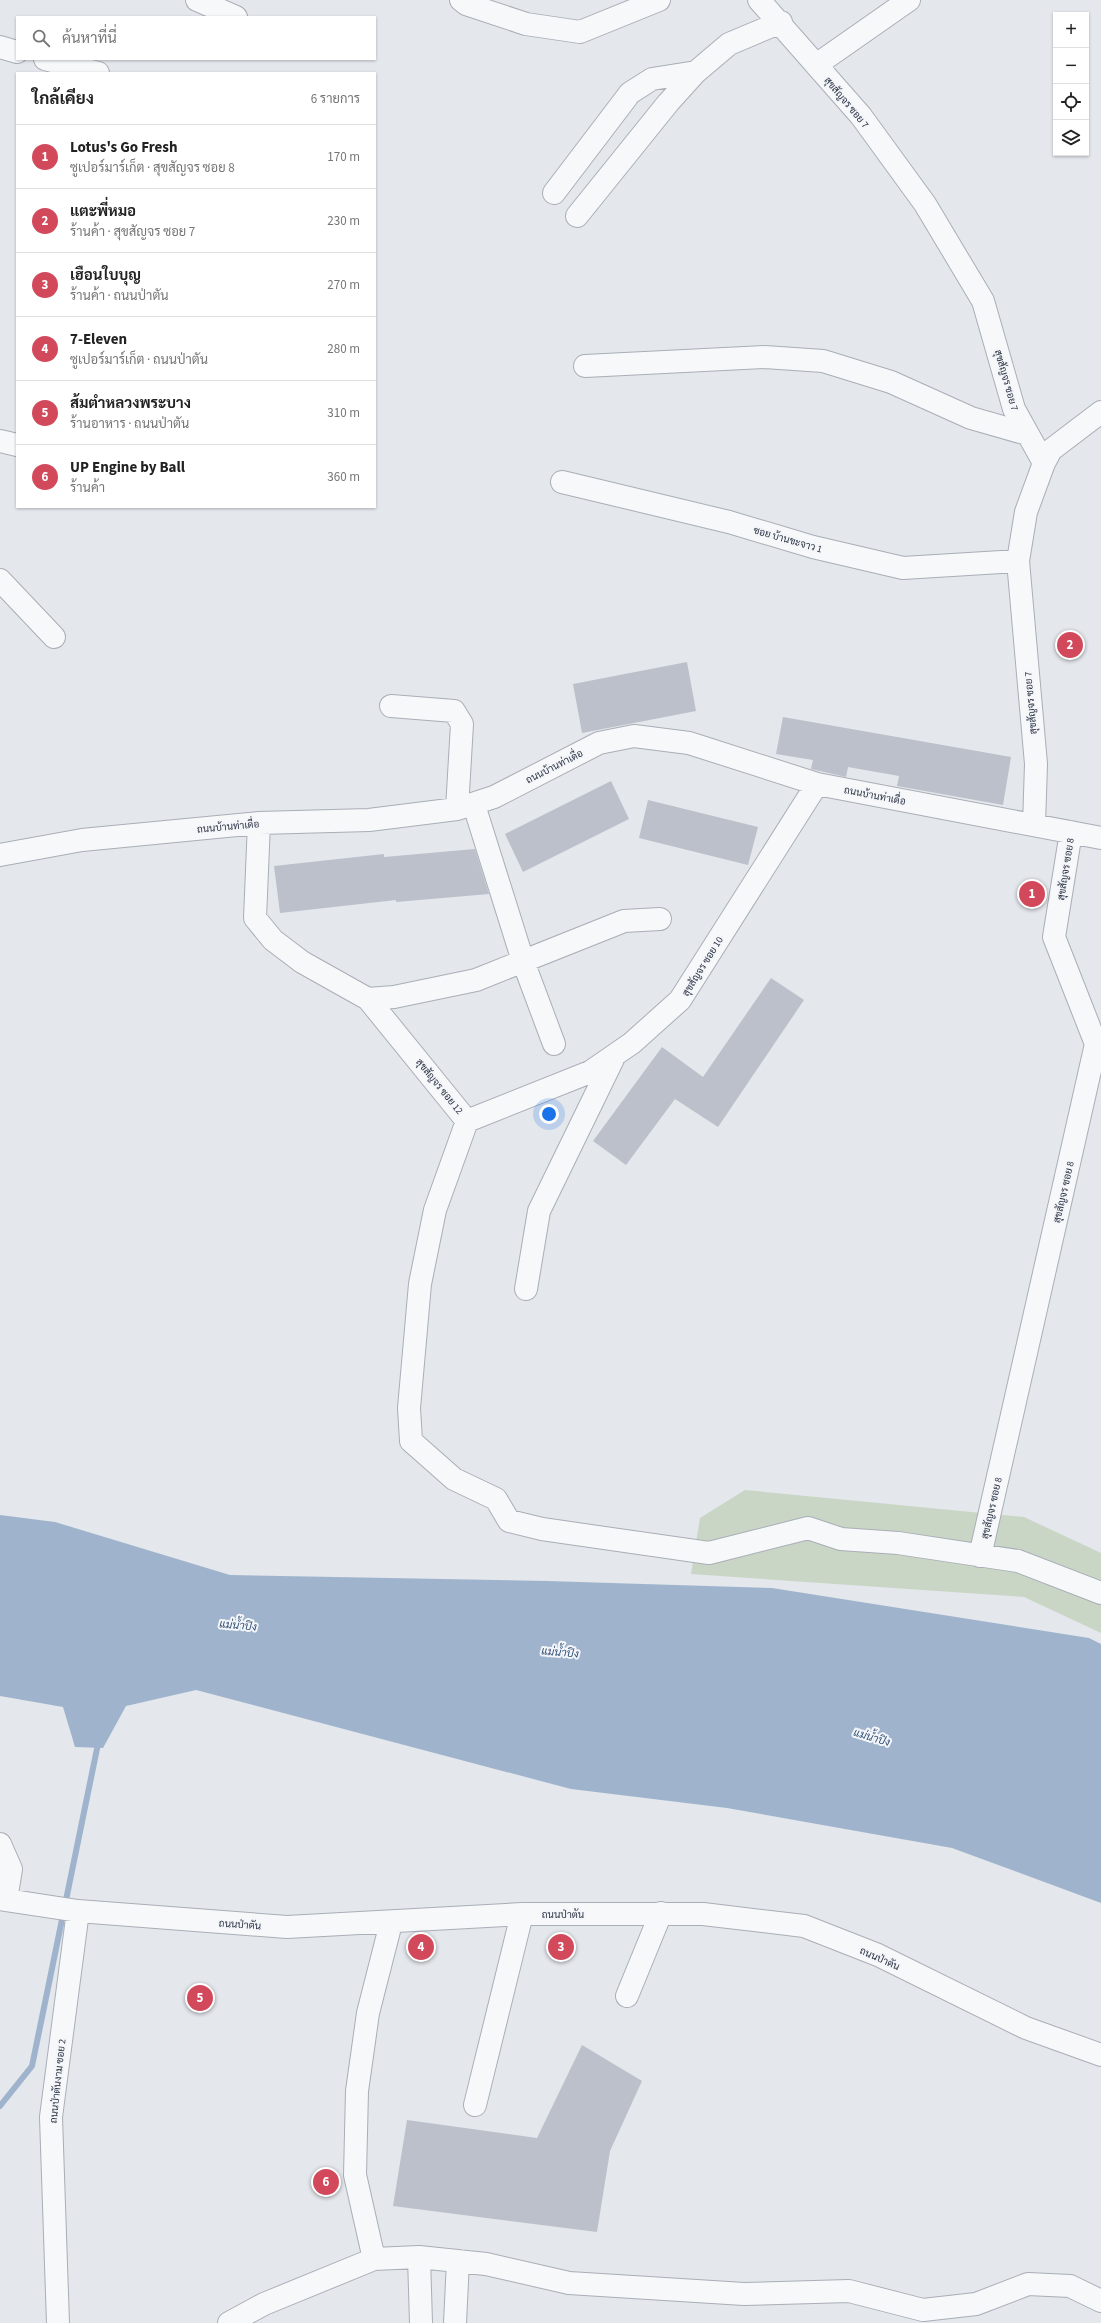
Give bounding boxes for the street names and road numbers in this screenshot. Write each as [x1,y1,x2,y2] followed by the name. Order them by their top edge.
[821,74,872,131] street label: สุขสัญจร ซอย 7
[991,348,1021,412] street label: สุขสัญจร ซอย 7
[752,523,824,557] street label: ซอย บ้านขะจาว 1
[1021,671,1041,735] street label: สุขสัญจร ซอย 7
[523,745,586,787] street label: ถนนบ้านท่าเดื่อ
[843,781,907,809] street label: ถนนบ้านท่าเดื่อ
[196,815,260,837] street label: ถนนบ้านท่าเดื่อ
[1054,837,1078,901] street label: สุขสัญจร ซอย 8
[679,934,727,999] street label: สุขสัญจร ซอย 10
[412,1056,466,1117] street label: สุขสัญจร ซอย 12
[1050,1160,1078,1224] street label: สุขสัญจร ซอย 8
[978,1476,1006,1540] street label: สุขสัญจร ซอย 8
[542,1908,584,1922] street label: ถนนป่าตัน
[218,1917,262,1933] street label: ถนนป่าตัน
[857,1944,902,1974] street label: ถนนป่าตัน
[47,2038,69,2124] street label: ถนนป่าตันงาม ซอย 2

